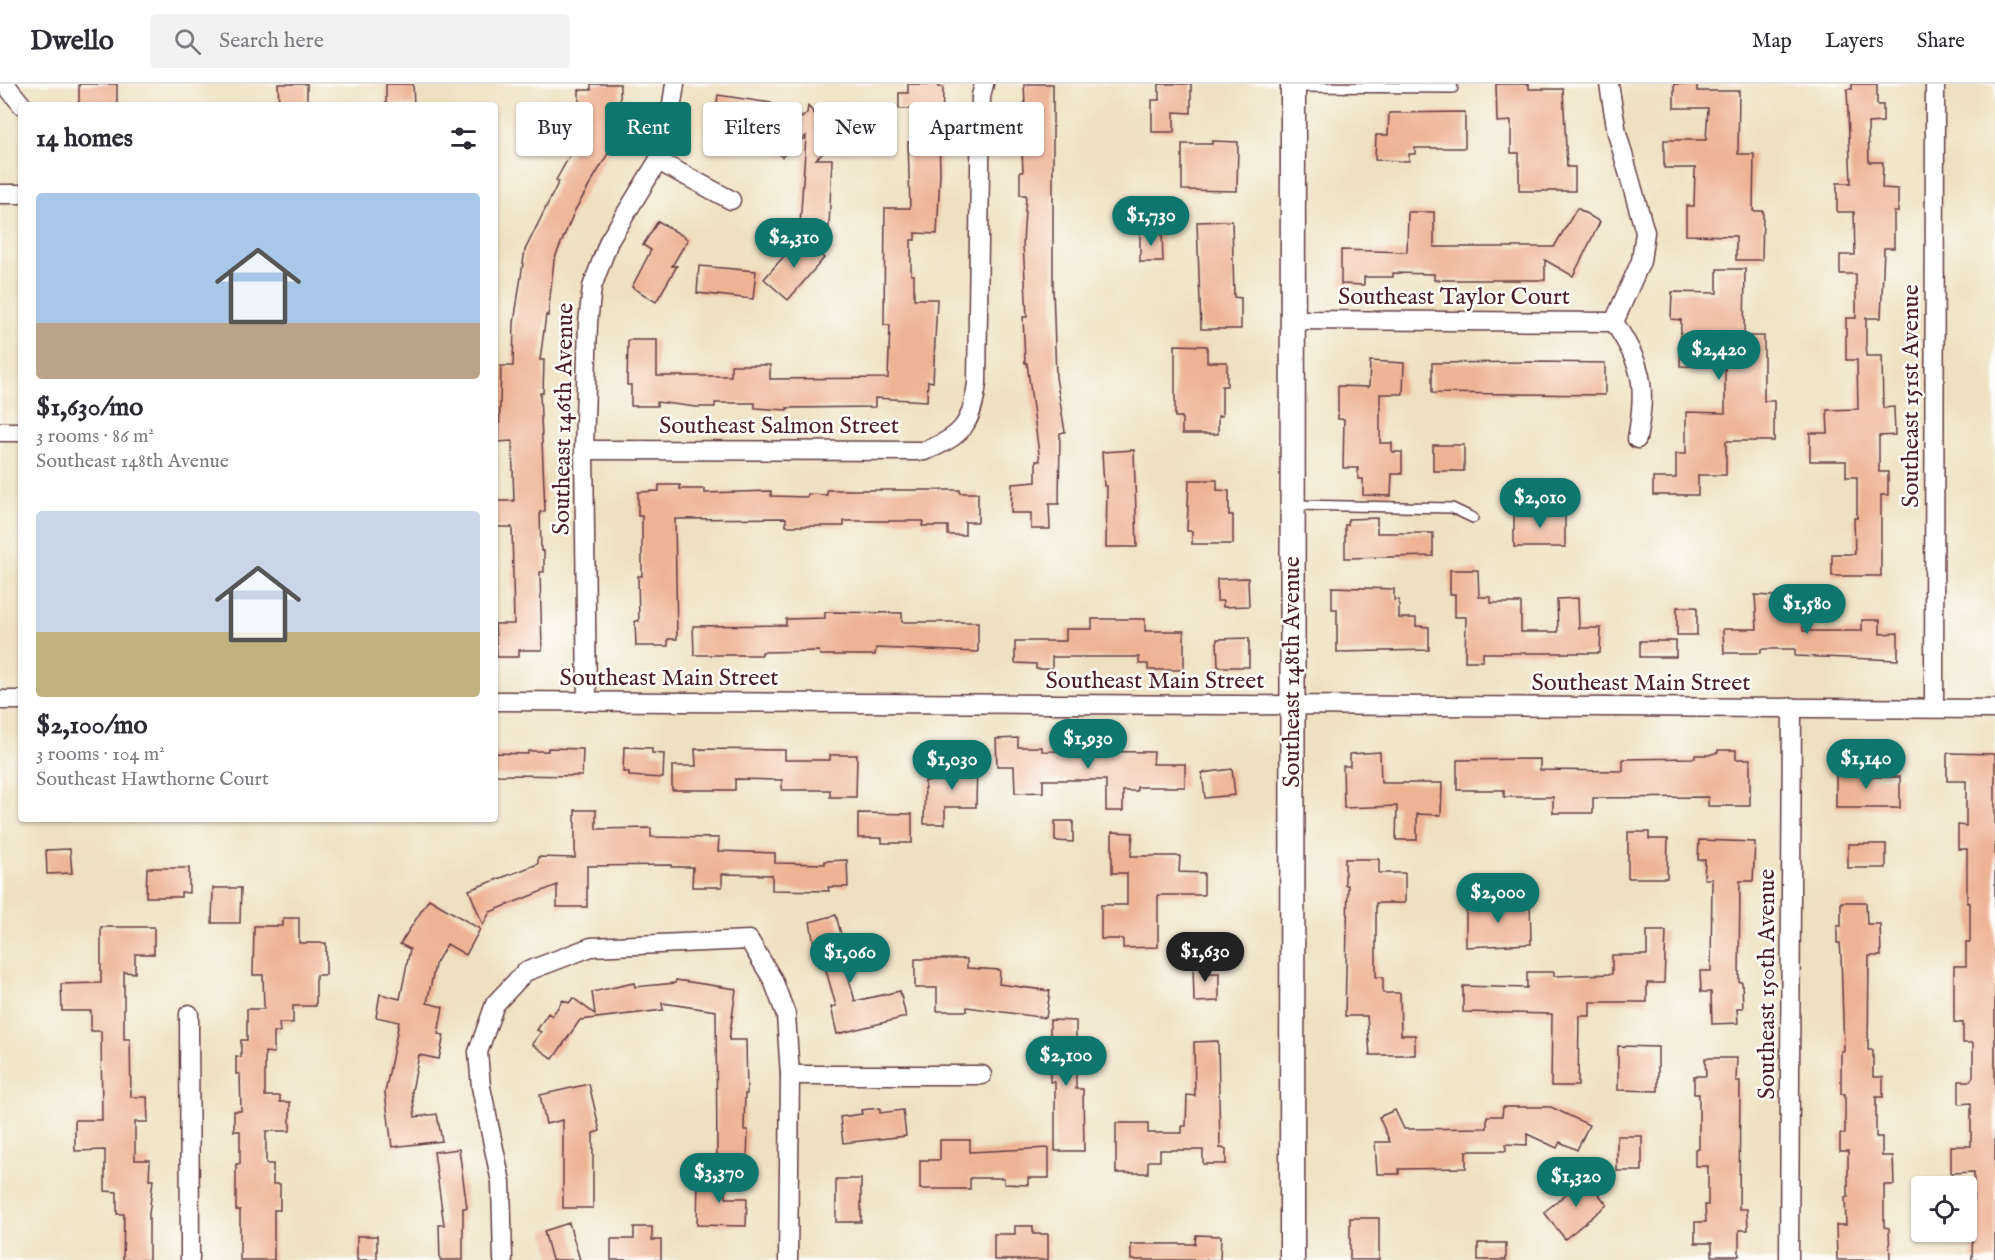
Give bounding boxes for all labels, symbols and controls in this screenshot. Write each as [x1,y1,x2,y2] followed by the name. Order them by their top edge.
[150,14,570,68] search box
[30,24,114,59] text: Dwello
[171,25,204,58] icon: search
[219,27,324,55] text: Search here
[1752,28,1792,55] text: Map
[1825,28,1884,55] text: Layers
[1917,28,1965,55] text: Share
[516,102,593,156] chip: Buy
[605,102,691,156] chip: Rent
[703,102,802,156] chip: Filters
[814,102,897,156] chip: New
[909,102,1044,156] chip: Apartment
[36,122,133,155] text: 14 homes
[447,122,480,155] icon: filters
[1102,196,1200,247] pin: $1,730
[1126,203,1176,228] text: $1,730
[745,218,843,269] pin: $2,310
[769,225,819,250] text: $2,310
[204,232,312,340] icon: home
[1338,282,1570,313] street label: Southeast Taylor Court
[1896,284,1927,508] street label: Southeast 151st Avenue
[546,303,582,535] street label: Southeast 146th Avenue
[1670,330,1768,381] pin: $2,420
[1691,337,1747,362] text: $2,420
[36,391,143,424] text: $1,630/mo
[659,411,899,442] street label: Southeast Salmon Street
[36,424,154,449] text: 3 rooms · 86 m²
[36,449,229,474] text: Southeast 148th Avenue
[1491,478,1589,529] pin: $2,010
[1514,485,1566,510] text: $2,010
[204,550,312,658] icon: home
[1277,556,1308,788] street label: Southeast 148th Avenue
[1758,584,1856,635] pin: $1,580
[1783,591,1831,616] text: $1,580
[560,663,778,694] street label: Southeast Main Street
[1046,666,1264,697] street label: Southeast Main Street
[1532,668,1750,699] street label: Southeast Main Street
[36,709,147,742] text: $2,100/mo
[1039,719,1137,770] pin: $1,930
[1063,726,1113,751] text: $1,930
[1817,739,1915,790] pin: $1,140
[903,740,1001,791] pin: $1,030
[36,742,165,767] text: 3 rooms · 104 m²
[1841,746,1891,771] text: $1,140
[927,747,977,772] text: $1,030
[36,767,269,792] text: Southeast Hawthorne Court
[1752,869,1783,1099] street label: Southeast 150th Avenue
[1449,873,1547,924] pin: $2,000
[1470,880,1526,905] text: $2,000
[1156,932,1254,983] pin: $1,630
[801,933,899,984] pin: $1,060
[1180,939,1230,964] text: $1,630
[824,940,876,965] text: $1,060
[1017,1036,1115,1087] pin: $2,100
[1040,1043,1092,1068] text: $2,100
[670,1153,768,1204] pin: $3,370
[1527,1157,1625,1208] pin: $1,320
[694,1160,744,1185] text: $3,370
[1551,1164,1601,1189] text: $1,320
[1911,1176,1977,1242] map controls
[1911,1176,1977,1242] button: locate

